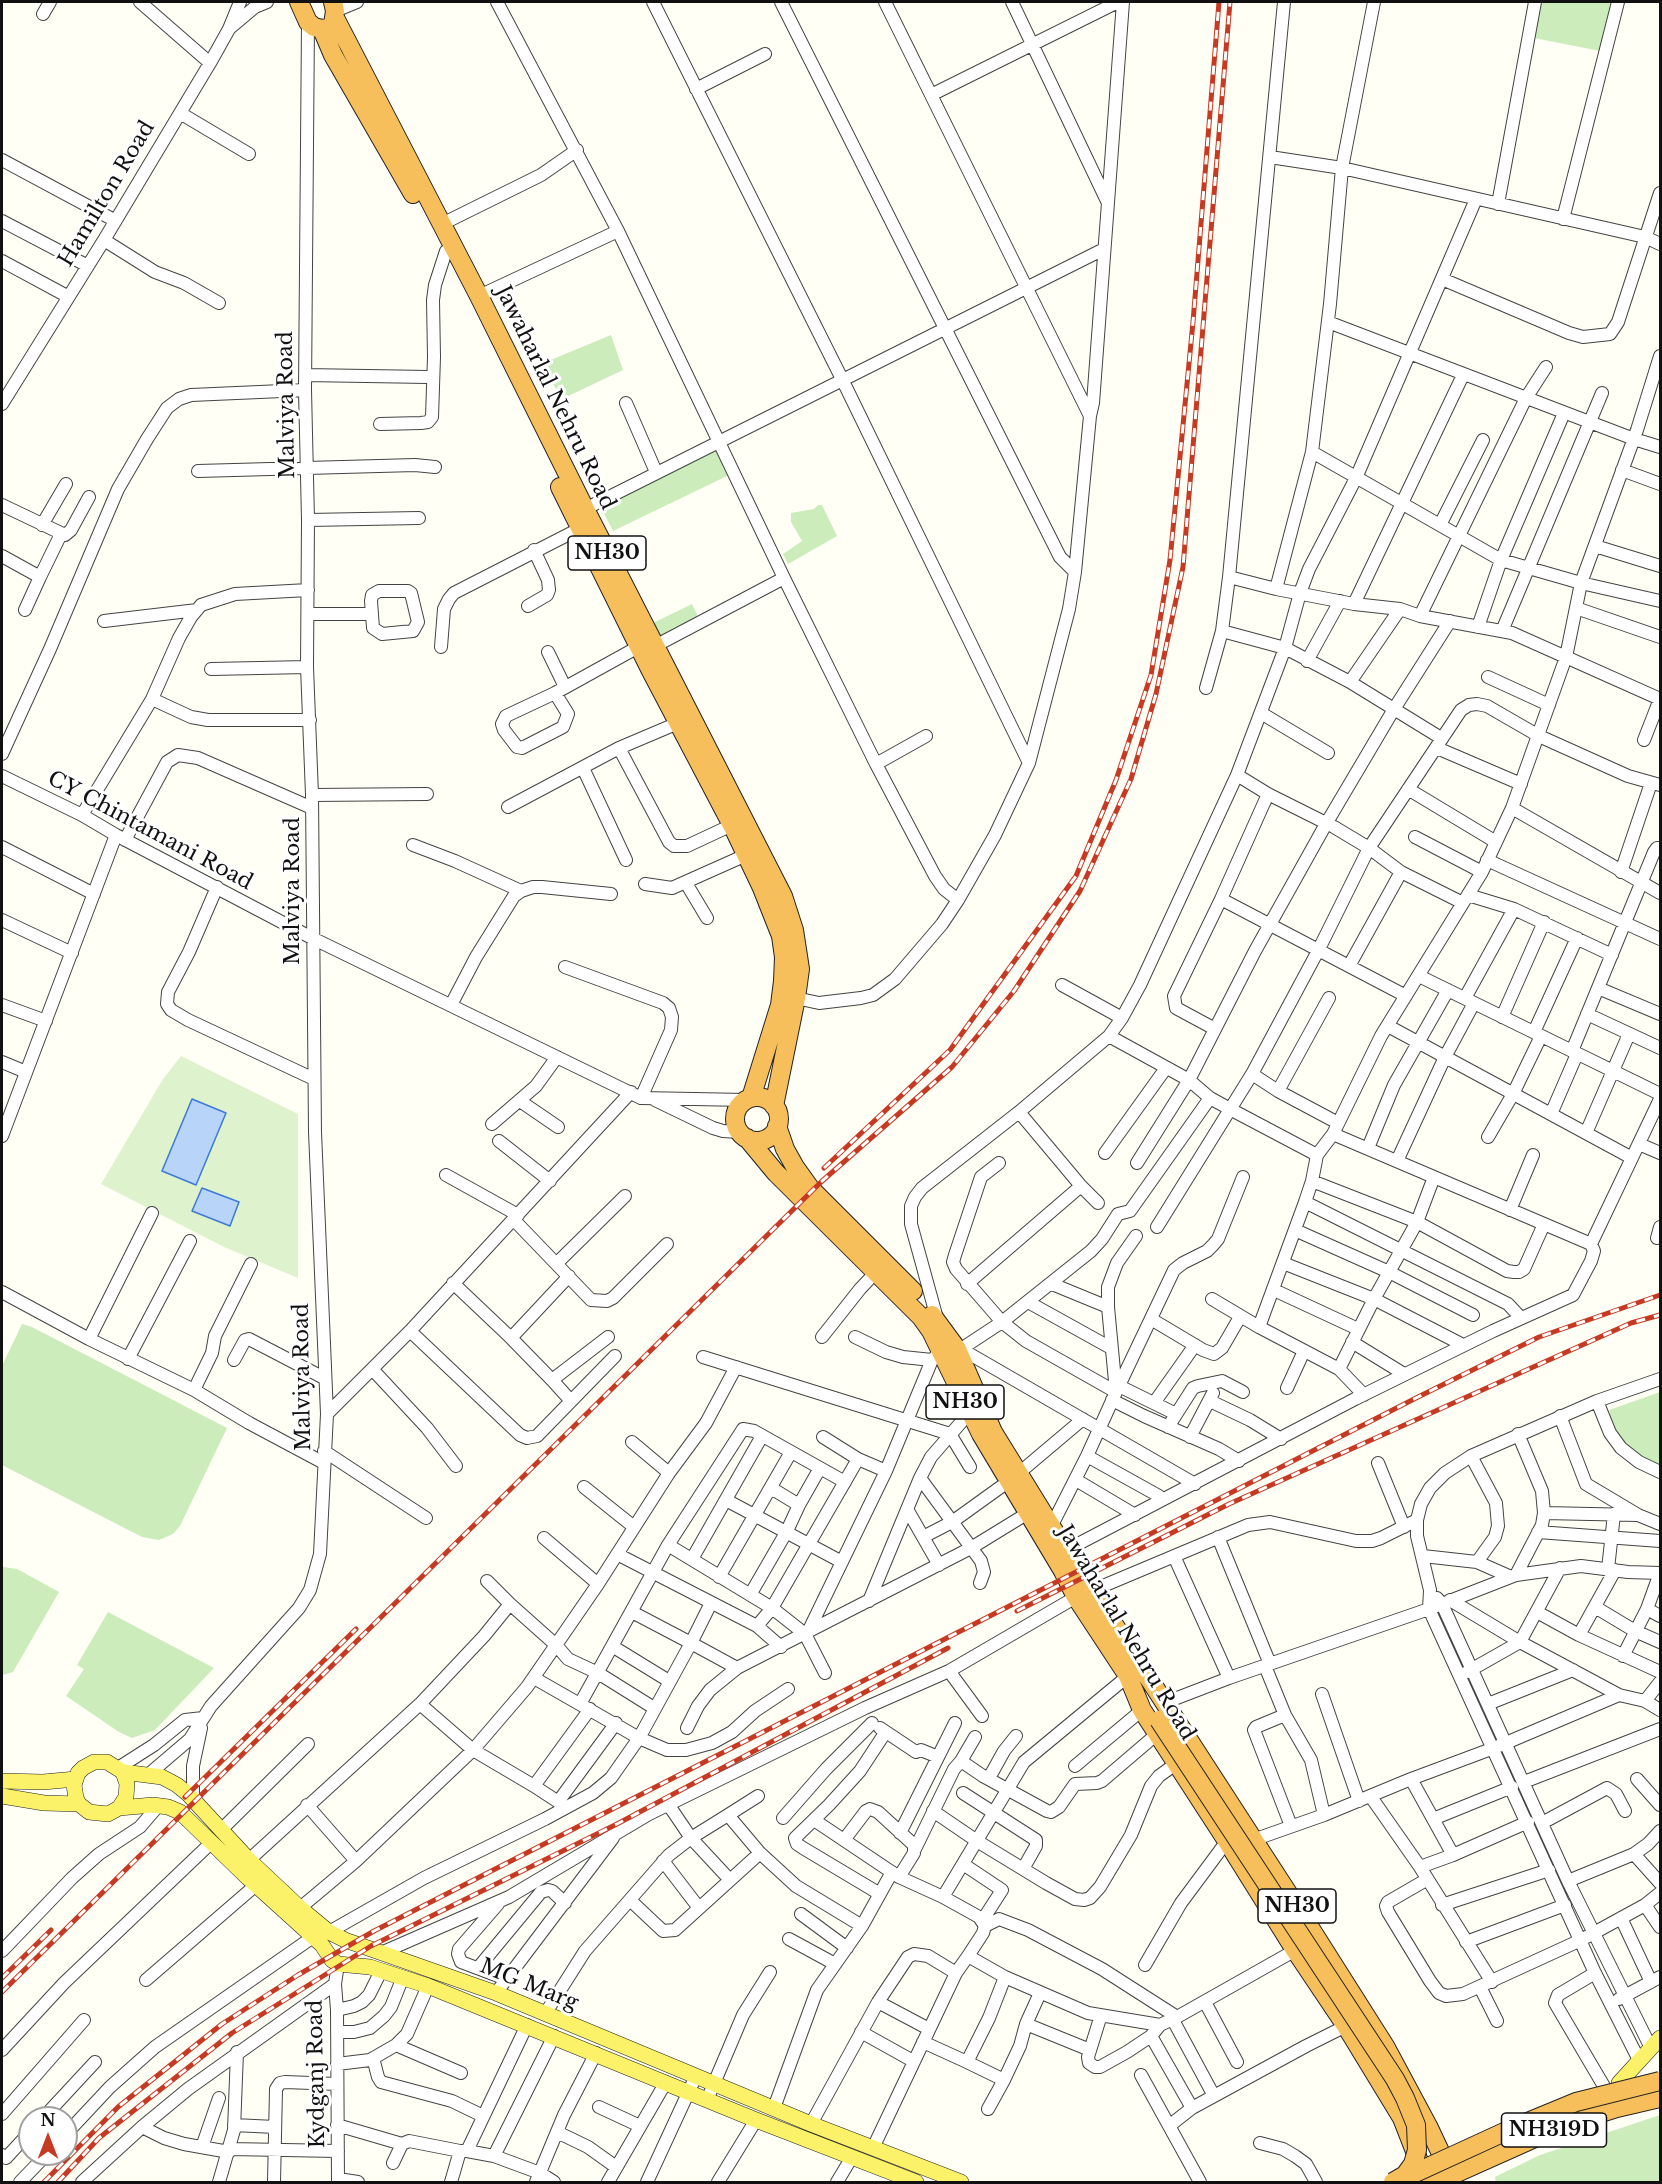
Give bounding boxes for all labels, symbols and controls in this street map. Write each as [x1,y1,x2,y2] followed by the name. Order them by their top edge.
[54,117,160,271] street label: Hamilton Road
[490,282,620,514] street label: Jawaharlal Nehru Road
[273,331,301,479] street label: Malviya Road
[568,536,646,570] road number: NH30
[43,766,257,896] street label: CY Chintamani Road
[280,817,306,965] street label: Malviya Road
[289,1303,317,1451] street label: Malviya Road
[926,1385,1004,1419] road number: NH30
[1052,1521,1200,1745] street label: Jawaharlal Nehru Road
[1258,1889,1336,1923] road number: NH30
[476,1954,582,2016] street label: MG Marg
[303,1999,331,2149] street label: Kydganj Road
[18,2106,78,2166] north arrow
[40,2110,56,2130] text: N
[1502,2113,1606,2147] road number: NH319D

